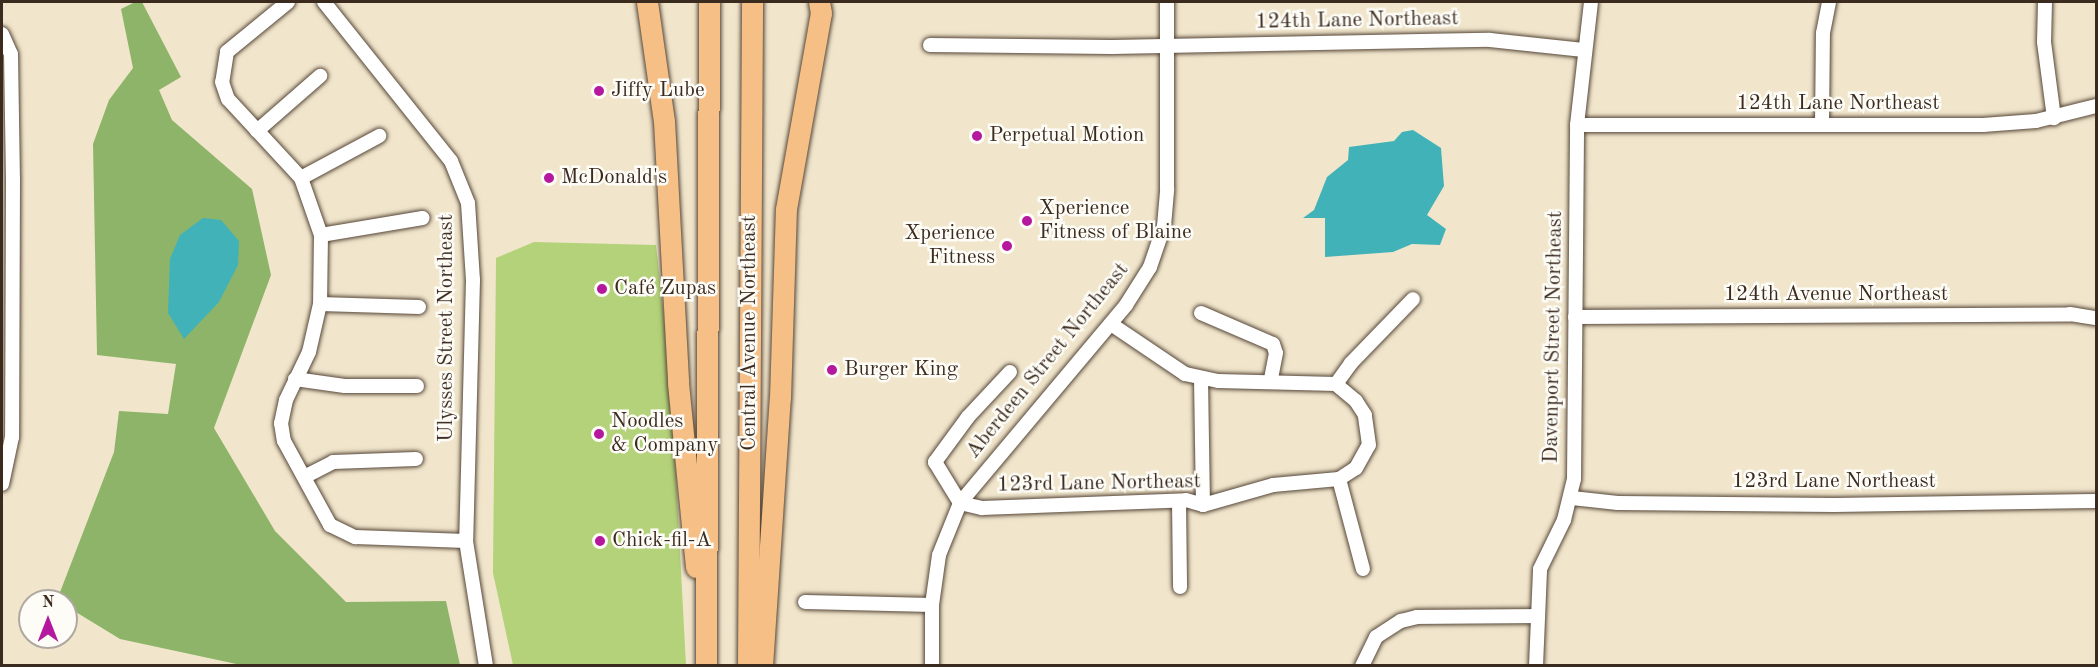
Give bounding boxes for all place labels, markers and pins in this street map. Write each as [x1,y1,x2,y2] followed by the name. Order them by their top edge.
[611,78,705,104] place label: Jiffy Lube
[592,84,606,98] marker: Jiffy Lube
[989,123,1144,149] place label: Perpetual Motion
[970,129,984,143] marker: Perpetual Motion
[561,165,667,191] place label: McDonald's
[542,171,556,185] marker: McDonald's
[1039,196,1192,246] place label: Xperience Fitness of Blaine
[1020,214,1034,228] marker: Xperience Fitness of Blaine
[905,221,995,271] place label: Xperience Fitness
[1000,239,1014,253] marker: Xperience Fitness
[614,276,716,302] place label: Café Zupas
[595,282,609,296] marker: Café Zupas
[844,357,958,383] place label: Burger King
[825,363,839,377] marker: Burger King
[611,409,718,459] place label: Noodles & Company
[592,427,606,441] marker: Noodles & Company
[612,528,712,554] place label: Chick-fil-A
[593,534,607,548] marker: Chick-fil-A

